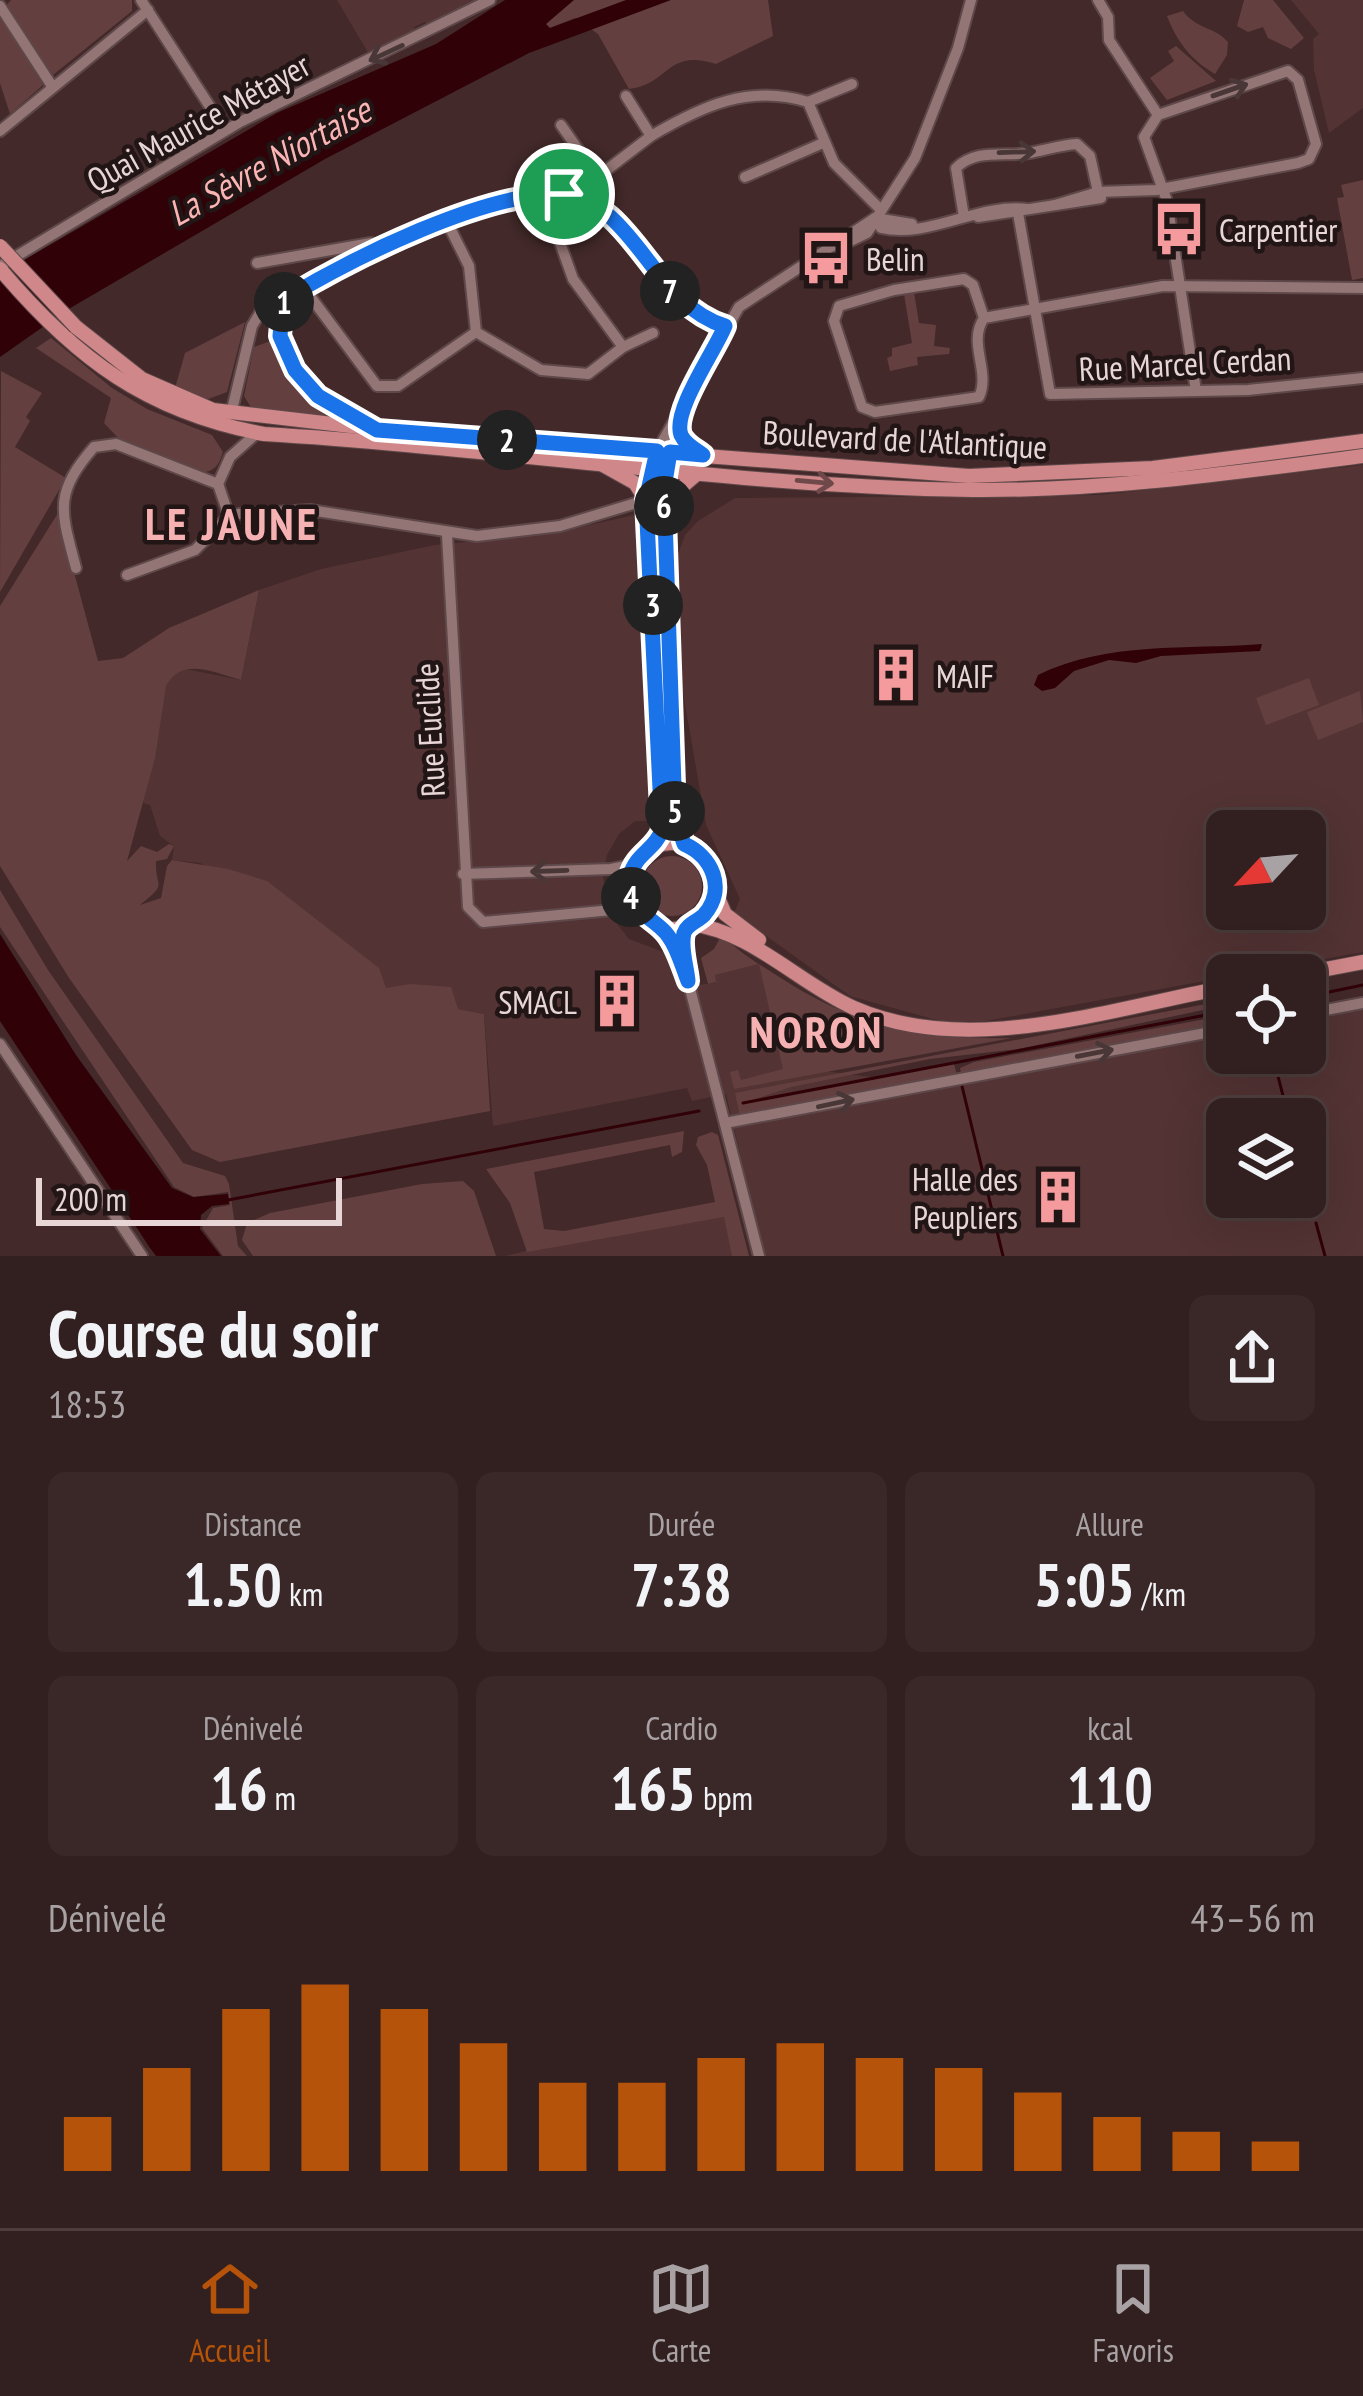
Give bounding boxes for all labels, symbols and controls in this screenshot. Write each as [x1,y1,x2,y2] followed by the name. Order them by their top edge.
[79,43,317,201] street label: Quai Maurice Métayer
[369,43,405,65] one-way arrow
[1211,78,1248,99] one-way arrow
[159,85,381,236] water label: La Sèvre Niortaise
[997,140,1036,163] one-way arrow
[513,143,615,245] pin
[531,161,597,227] icon: arrive
[1150,200,1208,258] bus stop icon: Carpentier
[1219,208,1337,251] place label: Carpentier
[797,229,855,287] bus stop icon: Belin
[866,237,925,280] place label: Belin
[640,261,700,321] pin: 7
[662,269,678,312] text: 7
[254,272,314,332] pin: 1
[276,280,292,323] text: 1
[1078,336,1292,390] street label: Rue Marcel Cerdan
[477,410,537,470] pin: 2
[762,410,1048,468] street label: Boulevard de l'Atlantique
[499,418,515,461] text: 2
[795,471,834,494] one-way arrow
[634,476,694,536] pin: 6
[656,484,672,527] text: 6
[145,494,319,552] district label: LE JAUNE
[623,575,683,635] pin: 3
[645,583,661,626] text: 3
[867,646,925,704] building icon: MAIF
[936,654,994,697] place label: MAIF
[404,662,454,798] street label: Rue Euclide
[645,781,705,841] pin: 5
[667,789,683,832] text: 5
[1206,810,1326,930] north arrow
[1206,810,1326,1218] map controls
[530,860,569,883] one-way arrow
[601,867,661,927] pin: 4
[623,875,639,918] text: 4
[1206,954,1326,1074] button: locate
[588,972,646,1030] building icon: SMACL
[498,980,577,1023] place label: SMACL
[750,1002,884,1060] district label: NORON
[1075,1041,1114,1063] one-way arrow
[815,1091,854,1113] one-way arrow
[1206,1098,1326,1218] button: layers
[912,1157,1018,1238] place label: Halle des Peupliers
[1029,1168,1087,1226] building icon: Halle des Peupliers
[36,1172,342,1225] scale bar
[54,1177,127,1220] text: 200 m
[48,1290,378,1375] text: Course du soir
[1189,1295,1315,1421] button: share
[48,1378,126,1429] text: 18:53
[205,1502,302,1545] text: Distance
[648,1502,715,1545] text: Durée
[1076,1502,1144,1545] text: Allure
[183,1545,282,1623] text: 1.50
[631,1545,732,1623] text: 7:38
[1034,1545,1135,1623] text: 5:05
[282,1572,323,1615] text: km
[1135,1572,1186,1615] text: /km
[203,1706,303,1749] text: Dénivelé
[645,1706,718,1749] text: Cardio
[1087,1706,1132,1749] text: kcal
[210,1749,268,1827] text: 16
[610,1749,696,1827] text: 165
[1067,1749,1153,1827] text: 110
[268,1776,296,1819] text: m
[696,1776,753,1819] text: bpm
[48,1892,167,1943] text: Dénivelé
[1190,1892,1315,1943] text: 43–56 m
[189,2256,270,2371] tab: Accueil
[648,2256,714,2371] tab: Carte
[1093,2256,1174,2371] tab: Favoris

